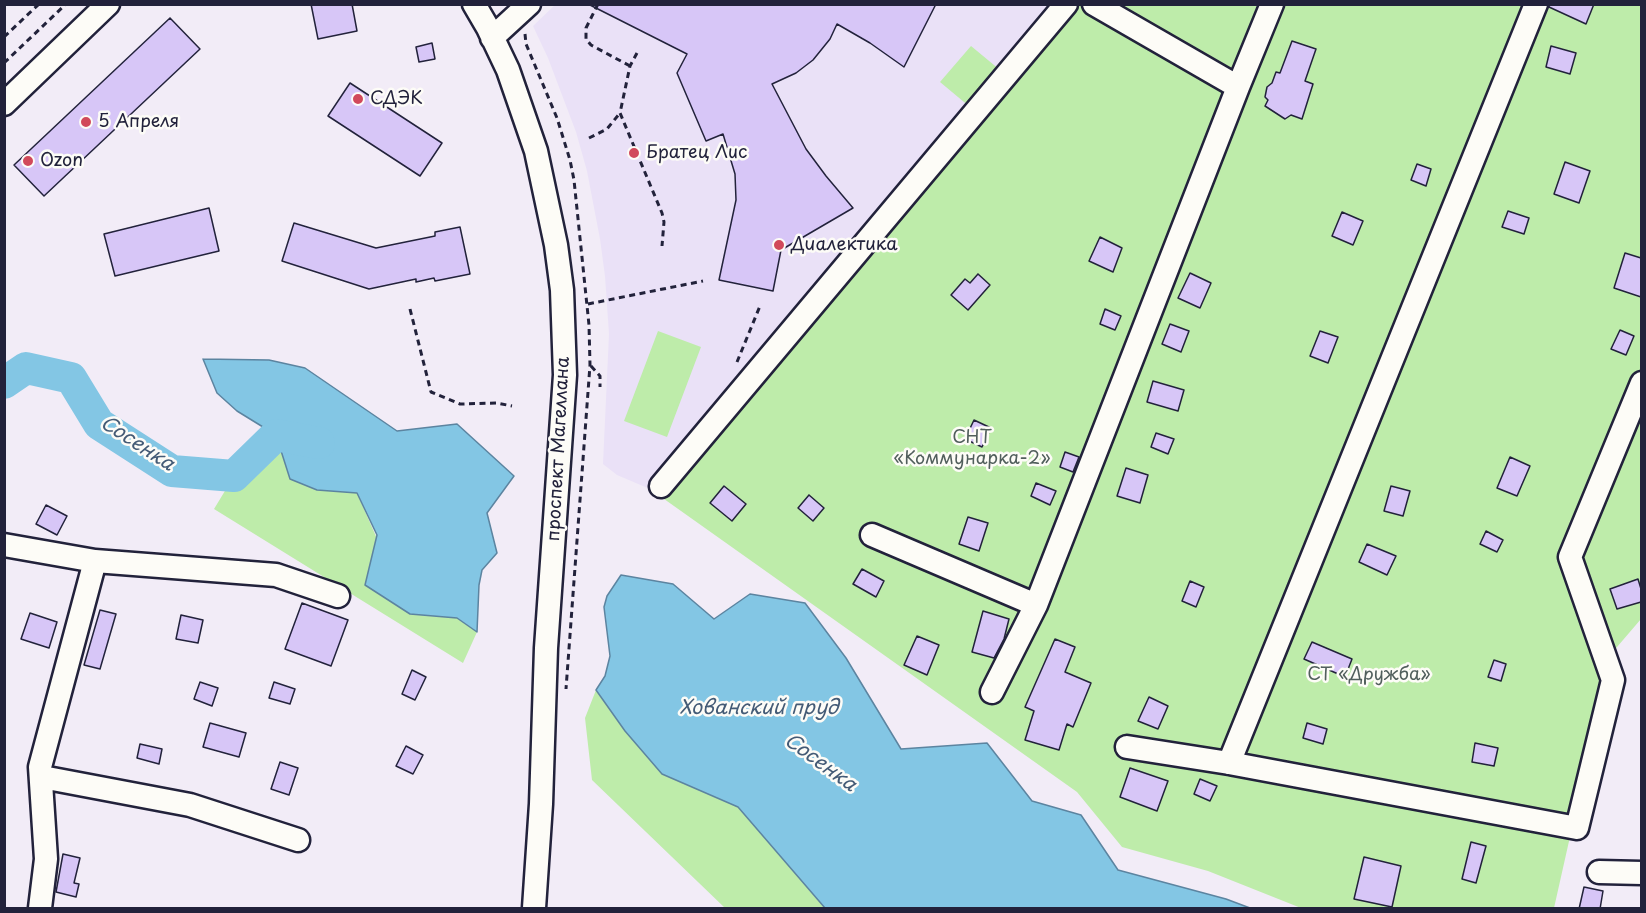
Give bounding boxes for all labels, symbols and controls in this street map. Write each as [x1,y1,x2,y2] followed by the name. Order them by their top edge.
[370,88,423,110] place label: СДЭК
[351,92,365,106] marker: СДЭК
[98,111,179,133] place label: 5 Апреля
[79,115,93,129] marker: 5 Апреля
[646,142,747,164] place label: Братец Лис
[627,146,641,160] marker: Братец Лис
[40,150,83,172] place label: Ozon
[21,154,35,168] marker: Ozon
[791,234,898,256] place label: Диалектика
[772,238,786,252] marker: Диалектика
[543,356,575,542] street label: проспект Магеллана
[95,411,179,477] water label: Сосенка
[894,427,1050,470] park label: СНТ «Коммунарка-2»
[1307,664,1431,686] park label: СТ «Дружба»
[679,696,839,720] water label: Хованский пруд
[779,729,861,797] water label: Сосенка

